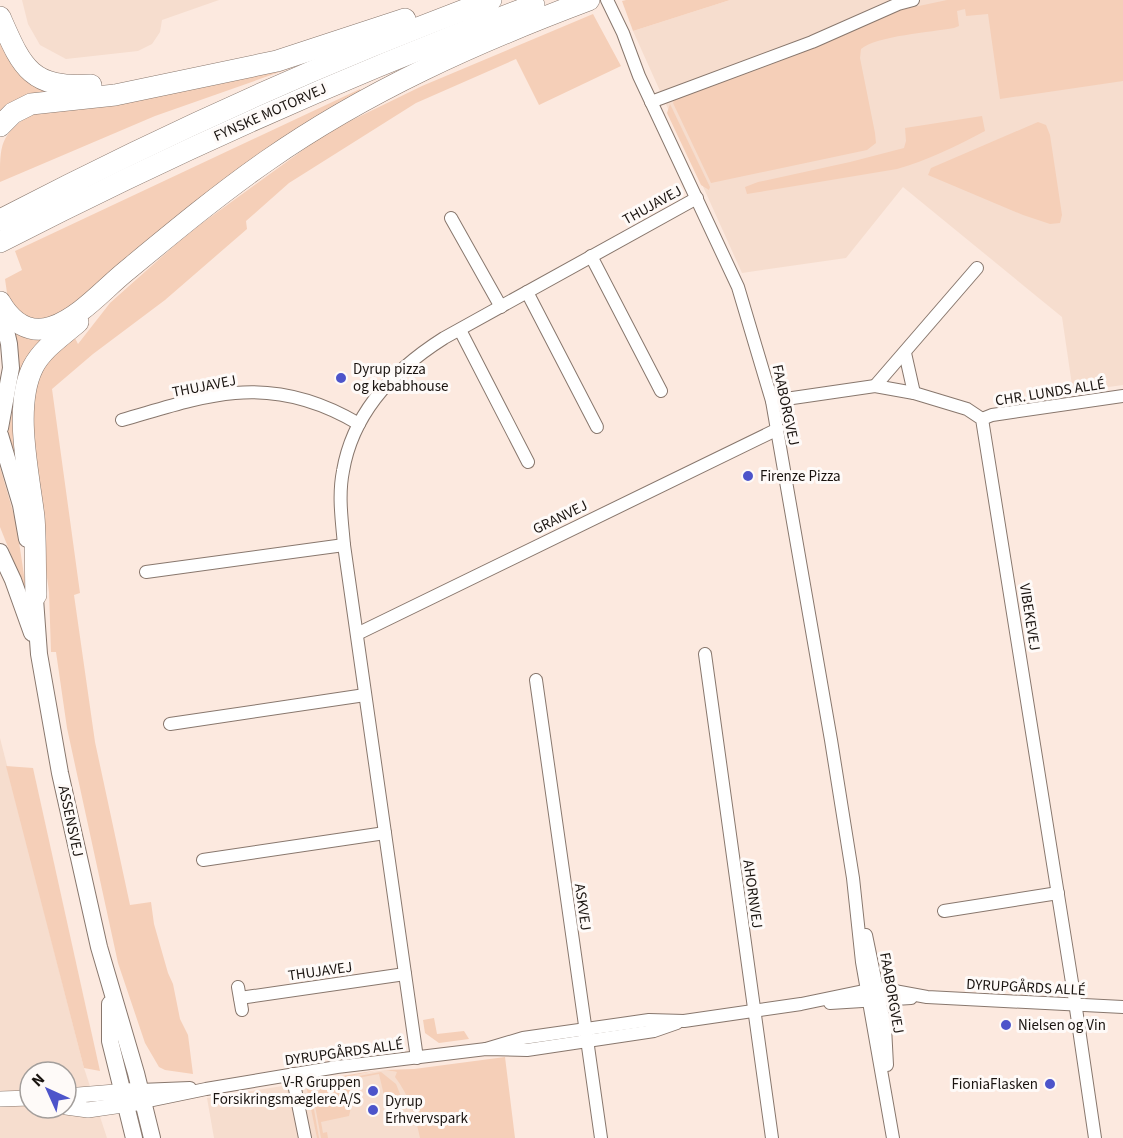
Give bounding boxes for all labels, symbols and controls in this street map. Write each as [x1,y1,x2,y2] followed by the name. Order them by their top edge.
[210,78,330,147] street label: FYNSKE MOTORVEJ
[619,181,686,230] street label: THUJAVEJ
[353,359,448,397] place label: Dyrup pizza og kebabhouse
[767,363,804,448] street label: FAABORGVEJ
[170,370,238,403] street label: THUJAVEJ
[334,371,348,385] marker: Dyrup pizza og kebabhouse
[994,373,1106,412] street label: CHR. LUNDS ALLÉ
[760,466,841,487] place label: Firenze Pizza
[741,469,755,483] marker: Firenze Pizza
[529,495,591,540] street label: GRANVEJ
[1014,582,1045,652] street label: VIBEKEVEJ
[53,784,88,859] street label: ASSENSVEJ
[737,858,768,930] street label: AHORNVEJ
[569,882,596,932] street label: ASKVEJ
[874,951,909,1035] street label: FAABORGVEJ
[287,957,354,986] street label: THUJAVEJ
[966,974,1086,1001] street label: DYRUPGÅRDS ALLÉ
[1018,1015,1106,1036] place label: Nielsen og Vin
[999,1018,1013,1032] marker: Nielsen og Vin
[283,1034,405,1071] street label: DYRUPGÅRDS ALLÉ
[18,1060,78,1120] north arrow
[27,1069,50,1092] text: N
[212,1072,361,1110] place label: V-R Gruppen Forsikringsmæglere A/S
[951,1074,1038,1095] place label: FioniaFlasken
[1043,1077,1057,1091] marker: FioniaFlasken
[366,1084,380,1098] marker: V-R Gruppen Forsikringsmæglere A/S
[385,1091,468,1129] place label: Dyrup Erhvervspark
[366,1103,380,1117] marker: Dyrup Erhvervspark

